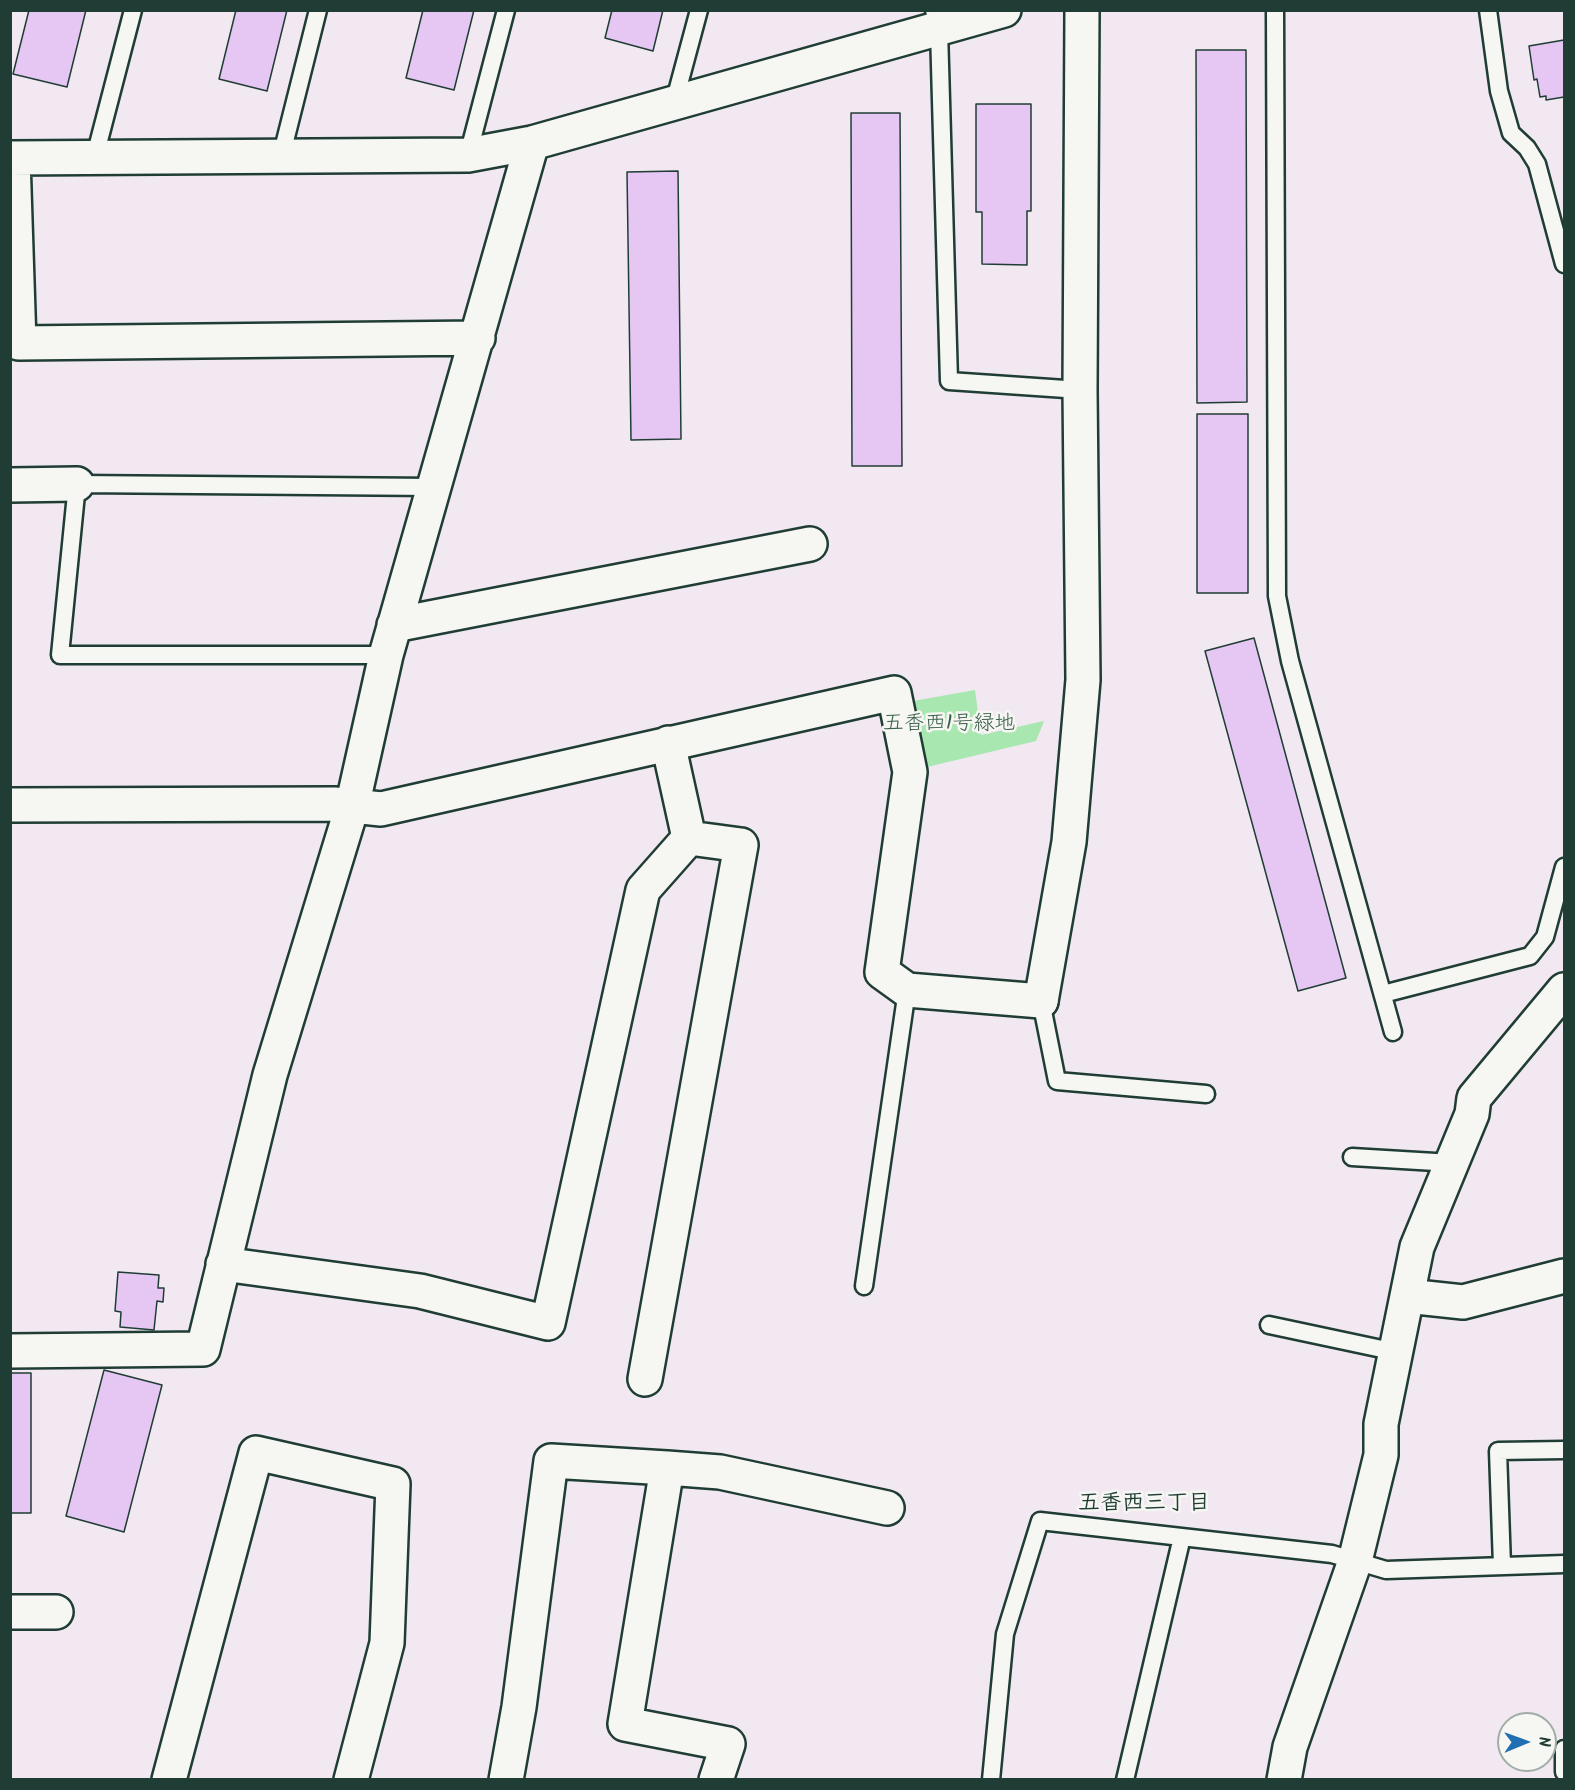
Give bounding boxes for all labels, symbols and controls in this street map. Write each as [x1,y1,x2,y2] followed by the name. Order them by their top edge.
[883,712,1015,738] park label: 五香西1号緑地
[1078,1492,1210,1518] district label: 五香西三丁目
[1497,1712,1557,1772] north arrow
[1531,1736,1556,1747] text: N

